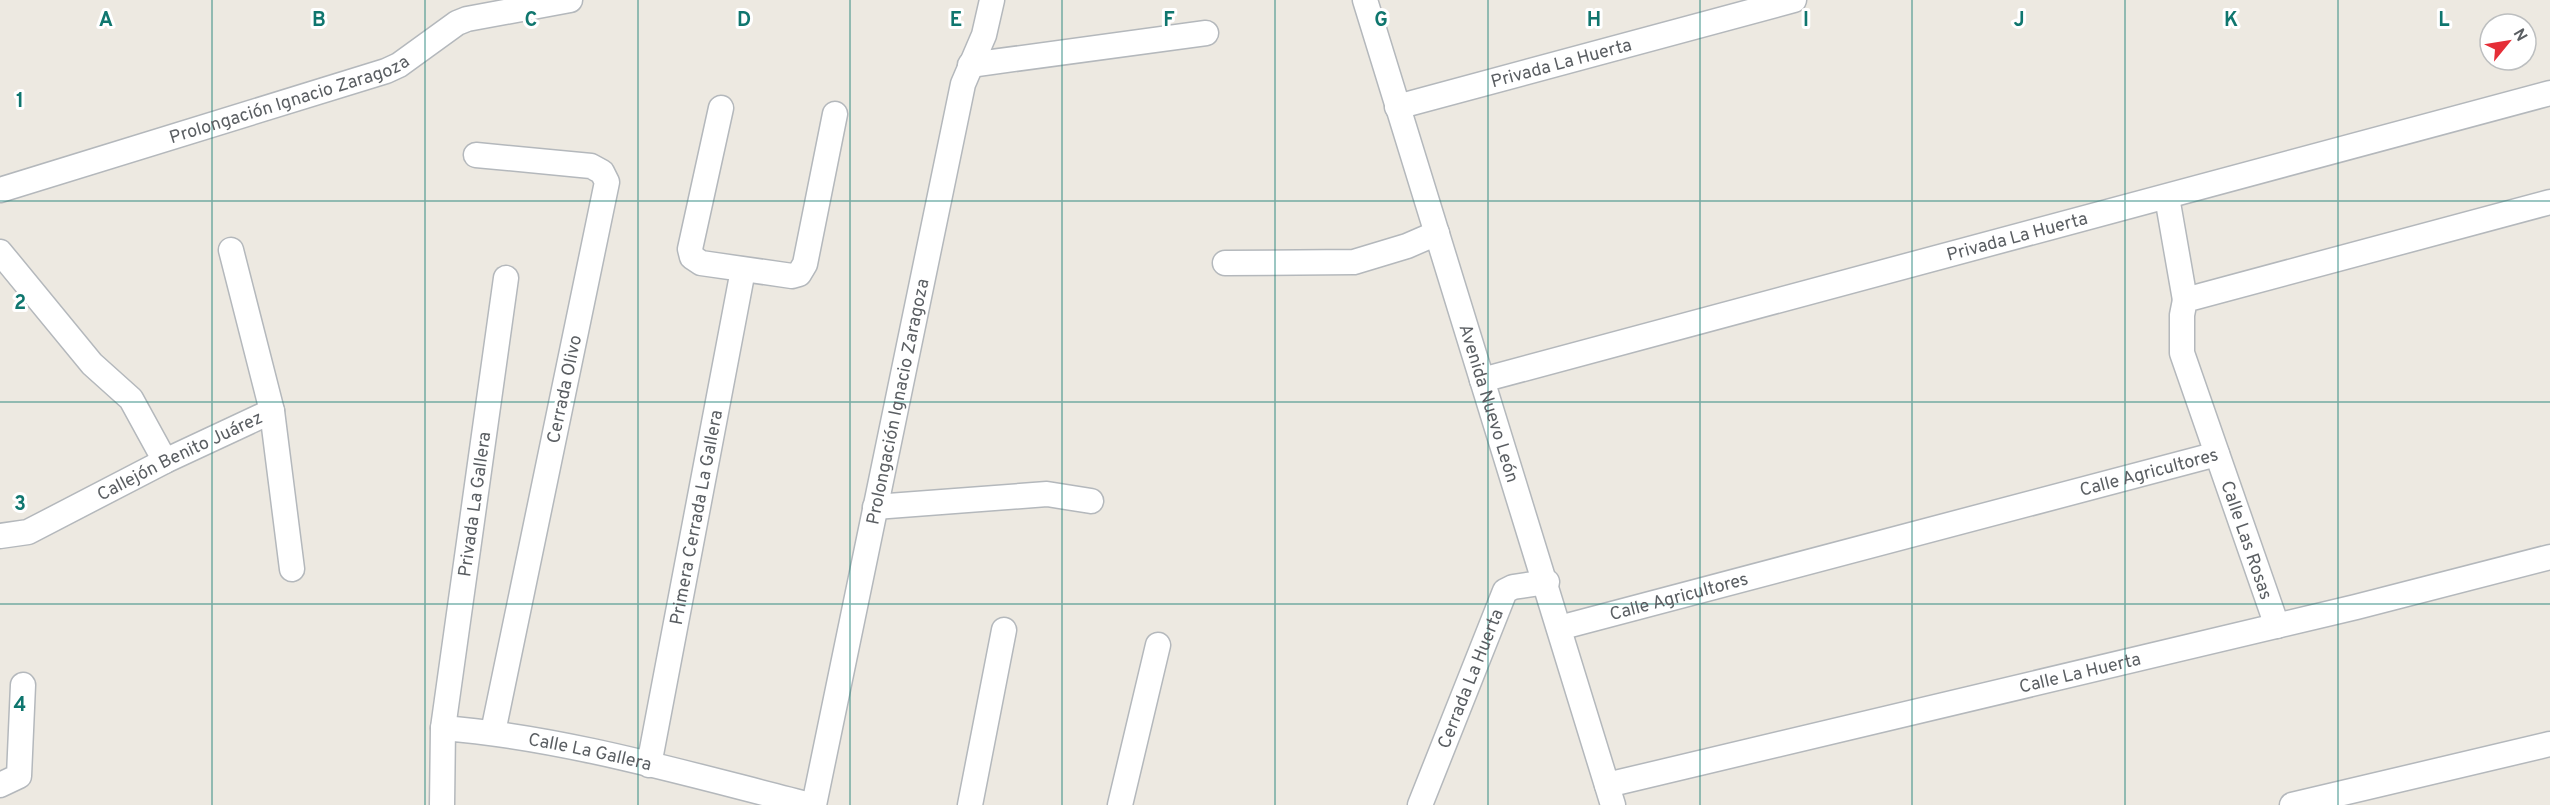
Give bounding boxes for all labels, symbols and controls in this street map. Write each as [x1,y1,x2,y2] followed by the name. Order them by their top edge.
[99,8,113,34] text: A
[312,8,326,34] text: B
[525,8,537,34] text: C
[737,8,751,34] text: D
[950,8,962,34] text: E
[1163,8,1175,34] text: F
[1374,8,1388,34] text: G
[1587,8,1601,34] text: H
[1803,8,1809,34] text: I
[2013,8,2025,34] text: J
[2224,8,2238,34] text: K
[2438,8,2450,34] text: L
[2478,12,2538,72] north arrow
[2508,26,2531,45] text: N
[1489,34,1635,94] street label: Privada La Huerta
[167,51,415,150] street label: Prolongación Ignacio Zaragoza
[16,89,24,115] text: 1
[1944,208,2090,268] street label: Privada La Huerta
[862,277,935,527] street label: Prolongación Ignacio Zaragoza
[14,291,26,317] text: 2
[1453,322,1523,486] street label: Avenida Nuevo León
[543,333,588,446] street label: Cerrada Olivo
[94,407,267,507] street label: Callejón Benito Juárez
[666,408,729,627] street label: Primera Cerrada La Gallera
[454,430,497,578] street label: Privada La Gallera
[2077,444,2221,503] street label: Calle Agricultores
[2214,478,2277,603] street label: Calle Las Rosas
[14,492,26,518] text: 3
[1607,568,1751,627] street label: Calle Agricultores
[1434,606,1510,752] street label: Cerrada La Huerta
[2017,649,2143,700] street label: Calle La Huerta
[14,693,26,719] text: 4
[526,729,654,777] street label: Calle La Gallera

